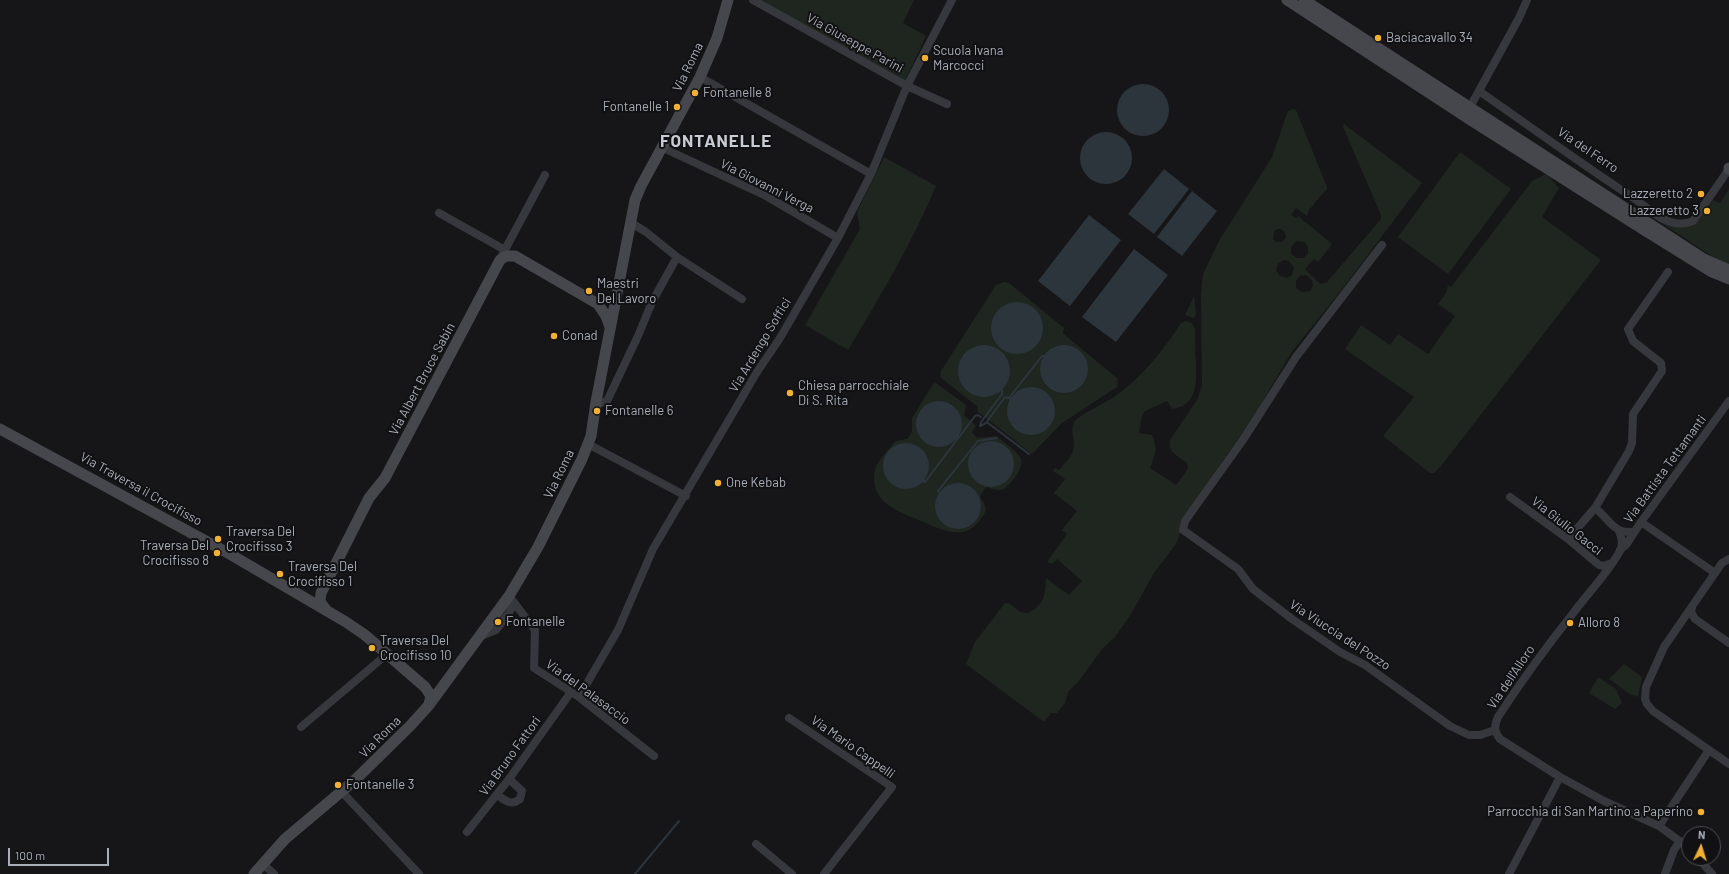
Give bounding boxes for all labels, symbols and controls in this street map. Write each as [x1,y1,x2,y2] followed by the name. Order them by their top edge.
[804,10,906,76] street label: Via Giuseppe Parini
[1386,30,1473,46] place label: Baciacavallo 34
[1373,33,1383,43] marker: Baciacavallo 34
[669,40,707,94] street label: Via Roma
[933,43,1003,74] place label: Scuola Ivana Marcocci
[920,53,930,63] marker: Scuola Ivana Marcocci
[703,85,771,101] place label: Fontanelle 8
[690,88,700,98] marker: Fontanelle 8
[603,99,669,115] place label: Fontanelle 1
[672,102,682,112] marker: Fontanelle 1
[1555,124,1621,176] street label: Via del Ferro
[660,131,772,151] district label: FONTANELLE
[718,156,816,216] street label: Via Giovanni Verga
[1623,186,1693,202] place label: Lazzeretto 2
[1696,189,1706,199] marker: Lazzeretto 2
[1629,203,1699,219] place label: Lazzeretto 3
[1702,206,1712,216] marker: Lazzeretto 3
[597,276,656,307] place label: Maestri Del Lavoro
[584,286,594,296] marker: Maestri Del Lavoro
[726,295,794,395] street label: Via Ardengo Soffici
[386,320,458,438] street label: Via Albert Bruce Sabin
[562,328,598,344] place label: Conad
[549,331,559,341] marker: Conad
[798,378,909,409] place label: Chiesa parrocchiale Di S. Rita
[785,388,795,398] marker: Chiesa parrocchiale Di S. Rita
[605,403,673,419] place label: Fontanelle 6
[592,406,602,416] marker: Fontanelle 6
[1621,412,1709,526] street label: Via Battista Tettamanti
[540,447,578,501] street label: Via Roma
[77,449,205,529] street label: Via Traversa il Crocifisso
[726,475,786,491] place label: One Kebab
[713,478,723,488] marker: One Kebab
[1528,493,1606,559] street label: Via Giulio Gacci
[226,524,295,555] place label: Traversa Del Crocifisso 3
[213,534,223,544] marker: Traversa Del Crocifisso 3
[140,538,209,569] place label: Traversa Del Crocifisso 8
[212,548,222,558] marker: Traversa Del Crocifisso 8
[288,559,357,590] place label: Traversa Del Crocifisso 1
[275,569,285,579] marker: Traversa Del Crocifisso 1
[1287,597,1393,673] street label: Via Viuccia del Pozzo
[506,614,565,630] place label: Fontanelle
[1578,615,1620,631] place label: Alloro 8
[493,617,503,627] marker: Fontanelle
[1565,618,1575,628] marker: Alloro 8
[380,633,452,664] place label: Traversa Del Crocifisso 10
[1484,642,1538,712] street label: Via dell'Alloro
[367,643,377,653] marker: Traversa Del Crocifisso 10
[543,656,633,728] street label: Via del Palasaccio
[808,712,898,782] street label: Via Mario Cappelli
[356,713,404,761] street label: Via Roma
[476,713,544,799] street label: Via Bruno Fattori
[346,777,414,793] place label: Fontanelle 3
[333,780,343,790] marker: Fontanelle 3
[1487,804,1693,820] place label: Parrocchia di San Martino a Paperino
[1696,807,1706,817] marker: Parrocchia di San Martino a Paperino
[1681,826,1721,866] north arrow
[1698,828,1706,841] text: N
[10,840,111,866] scale bar
[15,848,45,862] text: 100 m

